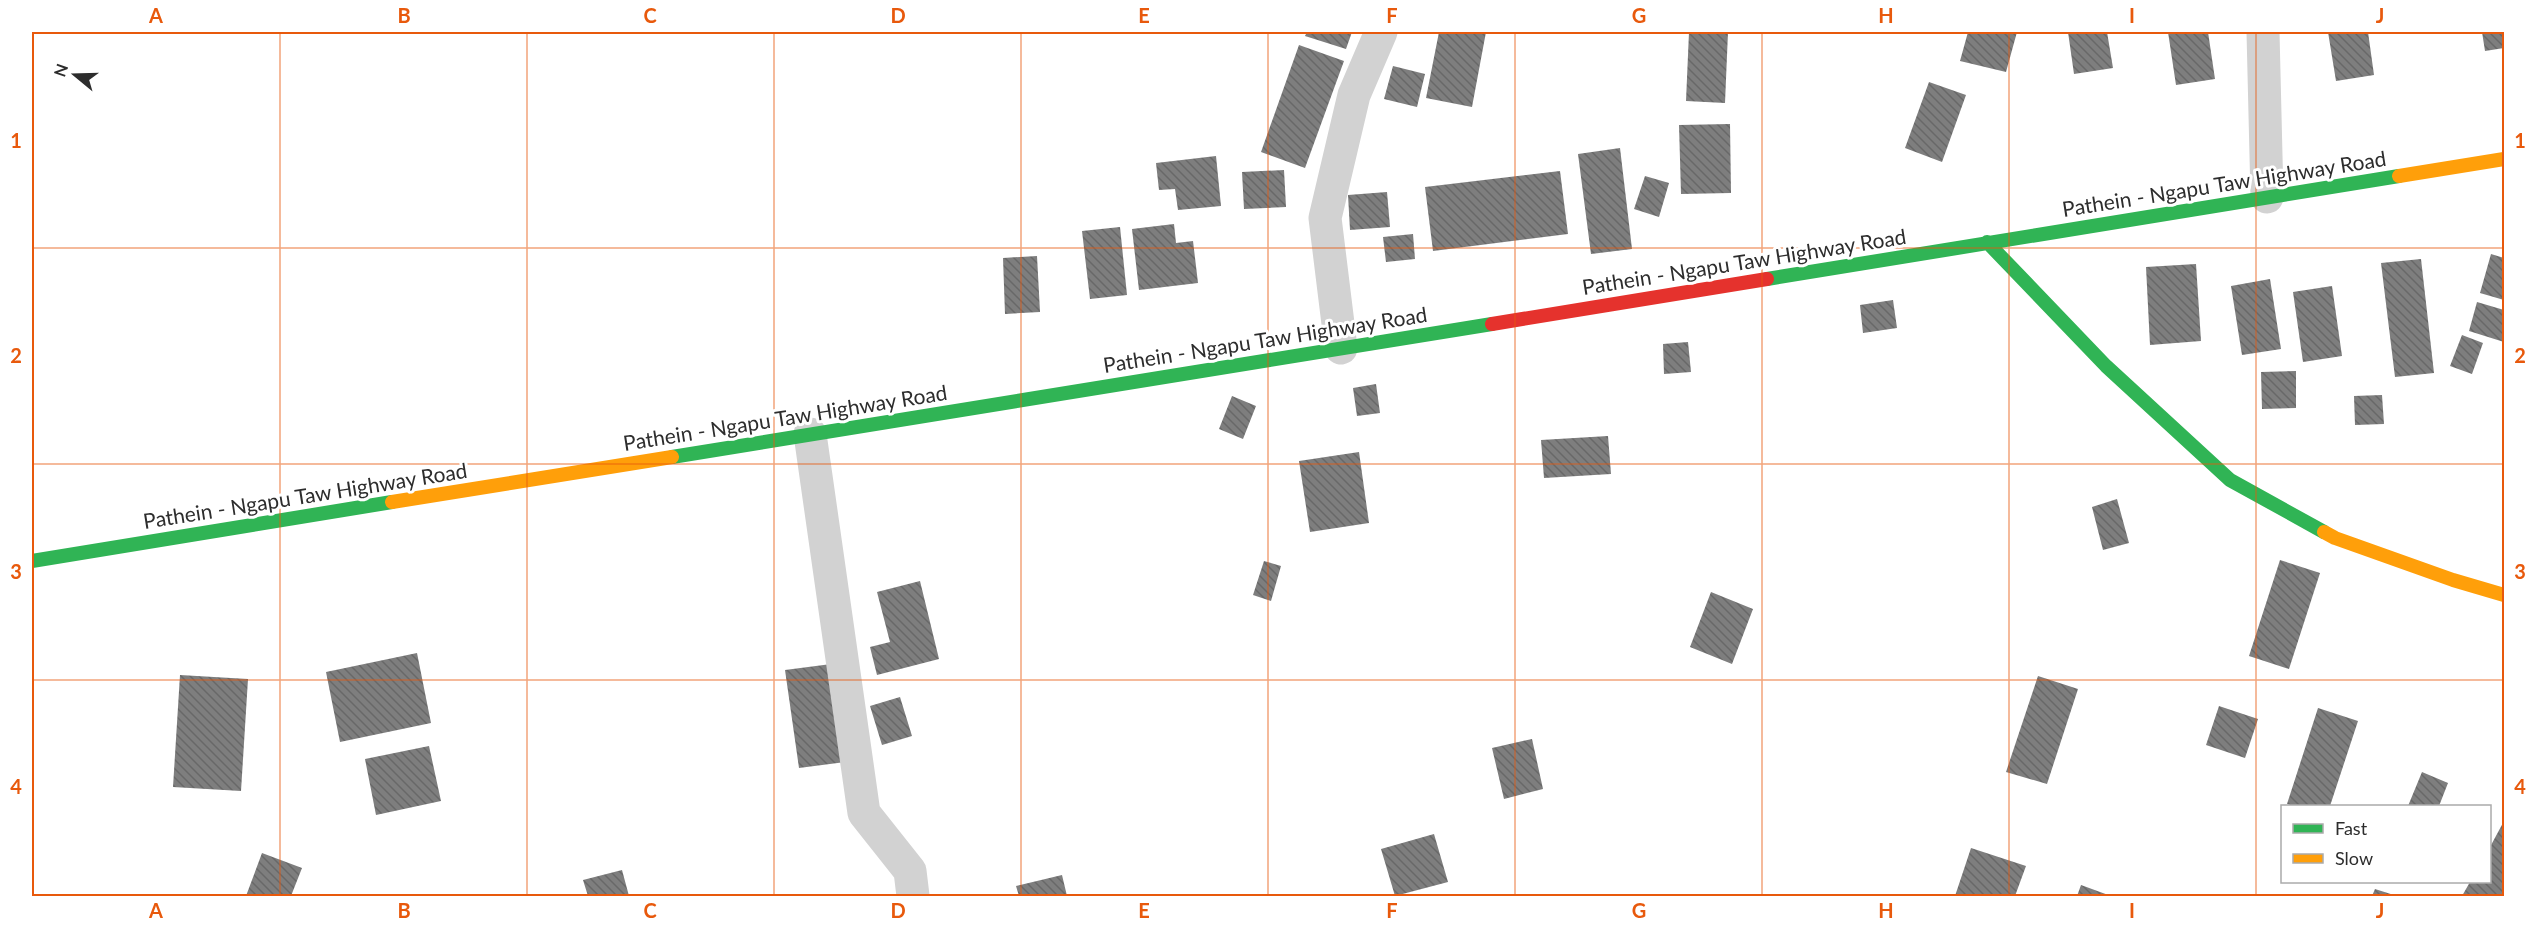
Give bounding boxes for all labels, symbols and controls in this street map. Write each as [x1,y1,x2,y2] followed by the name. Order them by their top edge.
[148,3,163,27] text: A
[397,3,411,27] text: B
[643,3,657,27] text: C
[890,3,906,27] text: D
[1138,3,1150,27] text: E
[1386,3,1398,27] text: F
[1632,3,1646,27] text: G
[1878,3,1894,27] text: H
[2129,3,2135,27] text: I
[2376,3,2384,27] text: J
[45,45,105,105] north arrow
[49,61,71,79] text: N
[10,128,22,152] text: 1
[2514,128,2526,152] text: 1
[2060,145,2388,221] street label: Pathein - Ngapu Taw Highway Road
[1580,223,1908,299] street label: Pathein - Ngapu Taw Highway Road
[1101,301,1429,377] street label: Pathein - Ngapu Taw Highway Road
[10,343,22,367] text: 2
[2514,343,2526,367] text: 2
[621,379,949,455] street label: Pathein - Ngapu Taw Highway Road
[141,457,469,533] street label: Pathein - Ngapu Taw Highway Road
[10,559,22,583] text: 3
[2514,559,2526,583] text: 3
[10,774,22,798] text: 4
[2514,774,2526,798] text: 4
[2281,805,2491,883] legend
[2335,817,2368,839] text: Fast
[2335,847,2373,869] text: Slow
[148,898,163,922] text: A
[397,898,411,922] text: B
[643,898,657,922] text: C
[890,898,906,922] text: D
[1138,898,1150,922] text: E
[1386,898,1398,922] text: F
[1632,898,1646,922] text: G
[1878,898,1894,922] text: H
[2129,898,2135,922] text: I
[2376,898,2384,922] text: J

